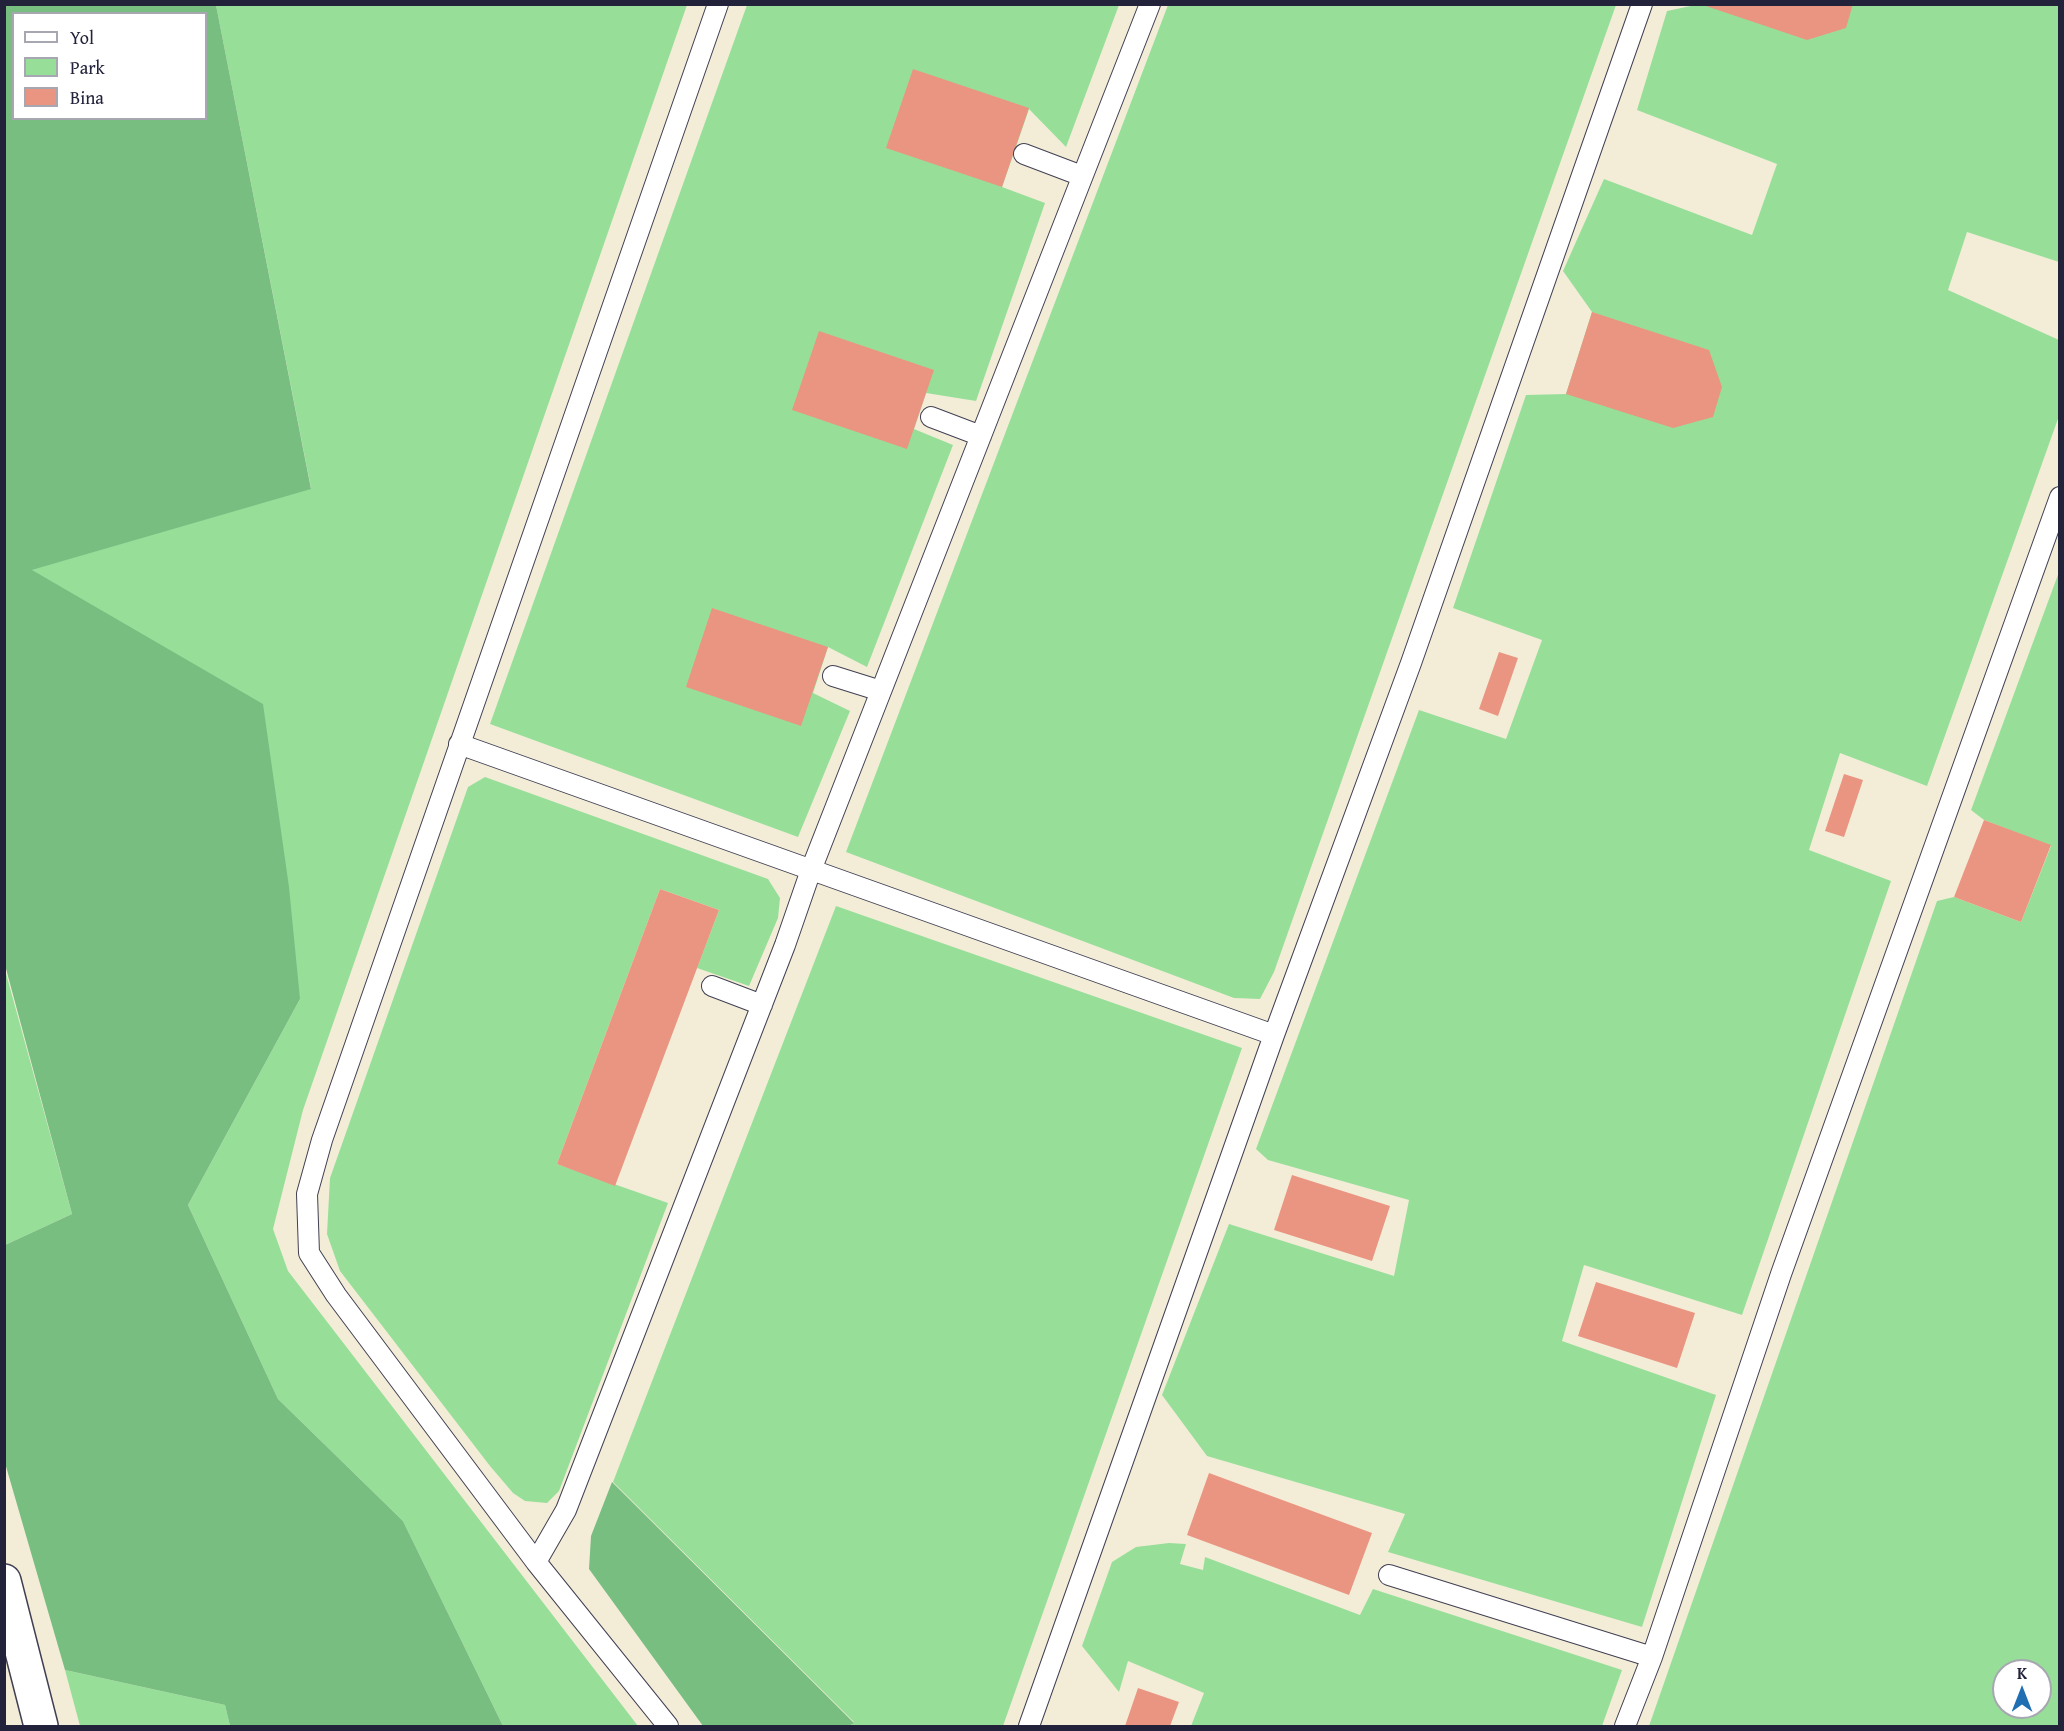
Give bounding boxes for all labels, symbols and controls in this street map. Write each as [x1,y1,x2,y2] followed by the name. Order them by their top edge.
[12,12,207,120] legend
[70,24,94,51] text: Yol
[70,54,105,81] text: Park
[70,84,104,111] text: Bina
[1992,1659,2052,1719] north arrow
[2017,1661,2027,1685] text: K

